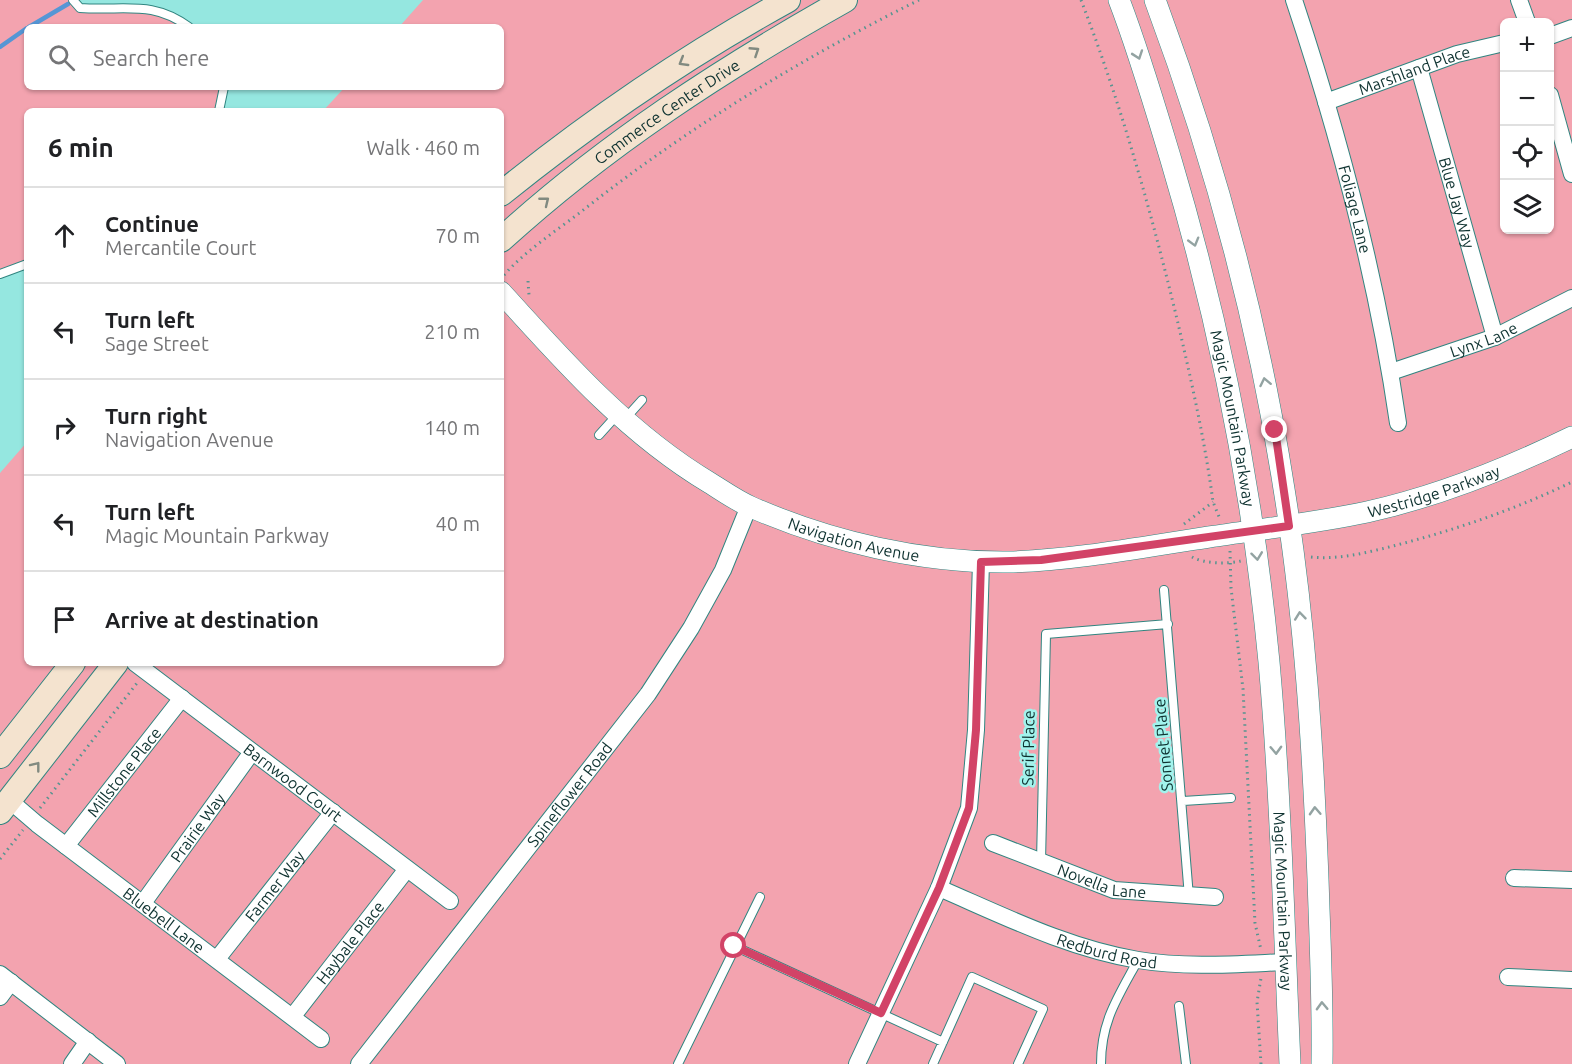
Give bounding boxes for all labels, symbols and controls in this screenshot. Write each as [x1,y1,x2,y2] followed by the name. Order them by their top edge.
[1500,18,1554,234] map controls
[1500,18,1554,72] button: +
[24,24,504,90] search box
[45,41,78,74] icon: search
[1356,42,1472,98] street label: Marshland Place
[93,45,209,70] text: Search here
[749,47,759,59] one-way arrow
[1131,49,1143,60] one-way arrow
[679,54,689,66] one-way arrow
[591,56,743,168] street label: Commerce Center Drive
[1500,72,1554,126] button: −
[1500,126,1554,180] button: locate
[48,133,114,162] text: 6 min
[367,136,480,159] text: Walk · 460 m
[1436,155,1479,251] street label: Blue Jay Way
[1335,163,1375,255] street label: Foliage Lane
[1500,180,1554,234] button: layers
[538,197,549,208] one-way arrow
[105,211,199,236] text: Continue
[48,219,81,252] icon: ahead
[436,224,480,247] text: 70 m
[105,236,256,259] text: Mercantile Court
[1187,237,1200,247] one-way arrow
[105,307,195,332] text: Turn left
[48,315,81,348] icon: left
[1447,318,1520,361] street label: Lynx Lane
[424,320,480,343] text: 210 m
[1207,328,1258,508] street label: Magic Mountain Parkway
[105,332,209,355] text: Sage Street
[1259,377,1272,387] one-way arrow
[105,403,207,428] text: Turn right
[48,411,81,444] icon: right
[424,416,480,439] text: 140 m
[1261,416,1287,442] route end
[105,428,274,451] text: Navigation Avenue
[1366,461,1503,521] street label: Westridge Parkway
[105,499,195,524] text: Turn left
[48,507,81,540] icon: left
[436,512,480,535] text: 40 m
[786,514,921,565] street label: Navigation Avenue
[105,524,329,547] text: Magic Mountain Parkway
[1250,552,1263,561] one-way arrow
[48,603,81,636] icon: arrive
[105,607,319,632] text: Arrive at destination
[1294,612,1307,621] one-way arrow
[1150,698,1176,792] street label: Sonnet Place
[1018,710,1038,786] street label: Serif Place
[83,724,165,820] street label: Millstone Place
[240,739,346,826] street label: Barnwood Court
[523,739,616,850] street label: Spineflower Road
[1270,746,1283,755] one-way arrow
[29,762,40,773] one-way arrow
[167,789,229,866] street label: Prairie Way
[1308,806,1321,815] one-way arrow
[1270,811,1296,991] street label: Magic Mountain Parkway
[241,847,308,925] street label: Farmer Way
[1055,860,1147,901] street label: Novella Lane
[120,884,208,957] street label: Bluebell Lane
[312,898,388,987] street label: Haybale Place
[1054,930,1158,972] street label: Redburd Road
[720,932,746,958] route start
[1316,1001,1329,1010] one-way arrow

